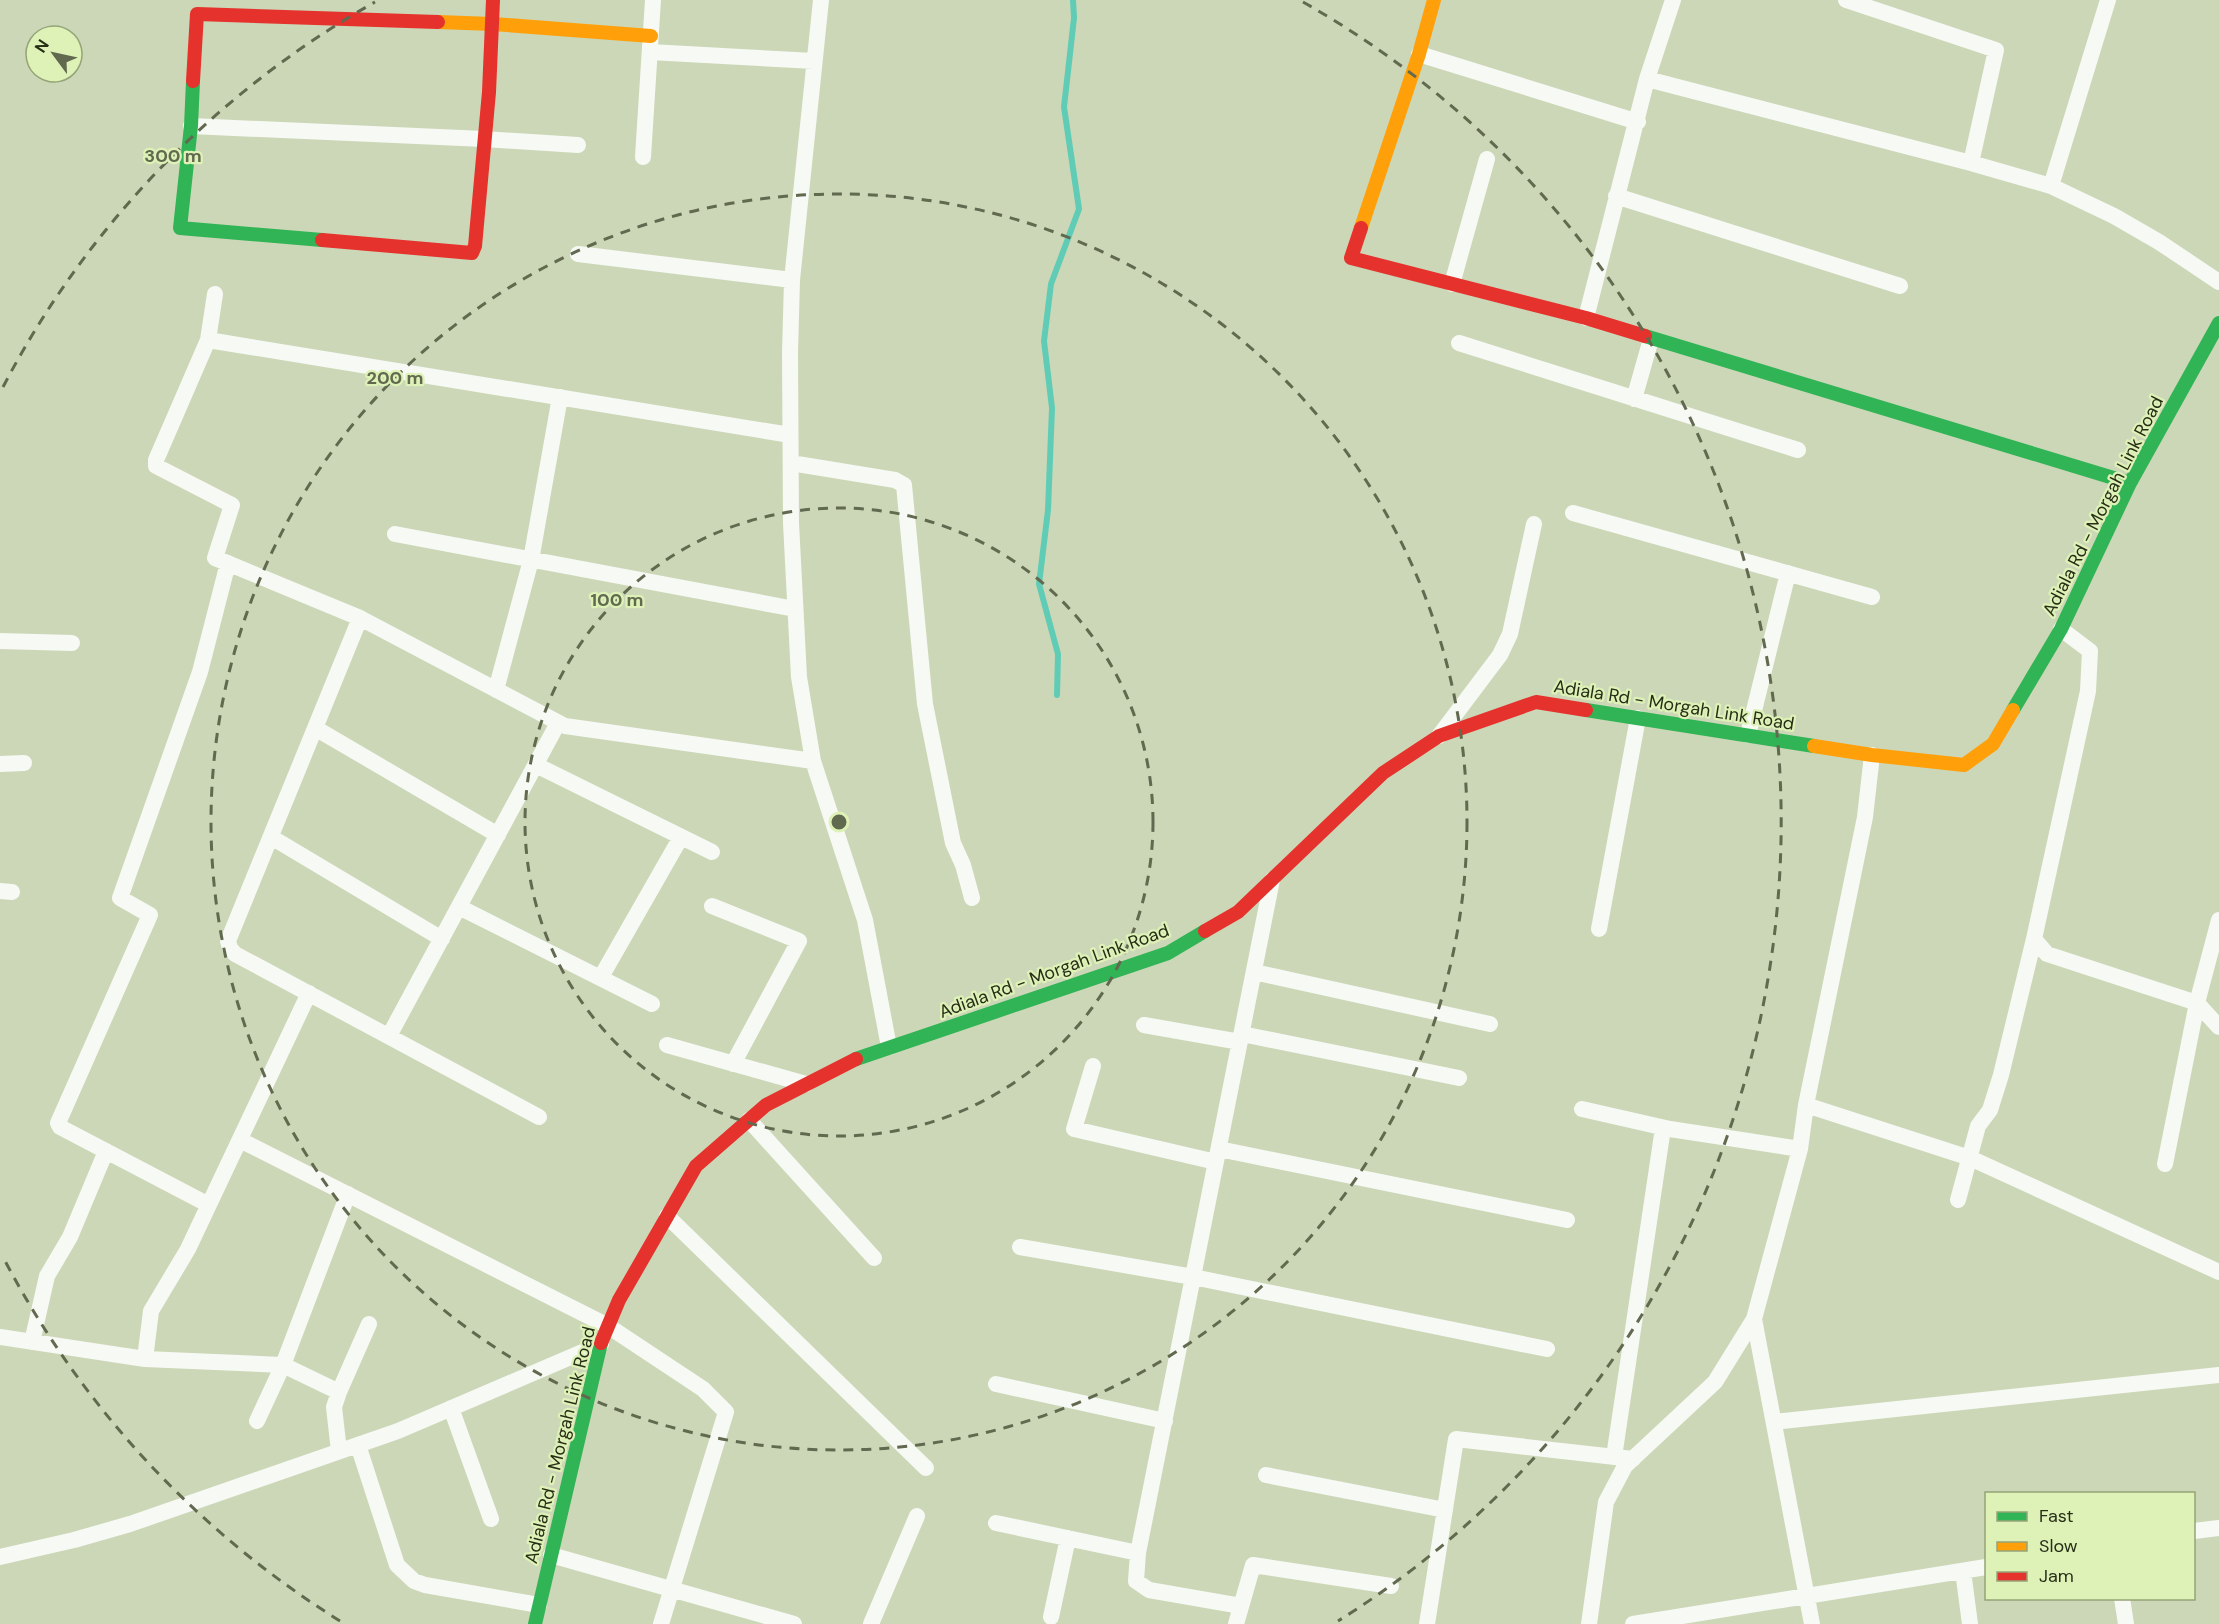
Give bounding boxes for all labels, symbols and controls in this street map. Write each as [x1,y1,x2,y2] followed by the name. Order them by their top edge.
[24,24,84,84] north arrow
[30,35,54,57] text: N
[144,144,202,168] text: 300 m
[367,366,423,390] text: 200 m
[2037,392,2169,620] street label: Adiala Rd - Morgah Link Road
[590,588,644,612] text: 100 m
[1552,674,1796,736] street label: Adiala Rd - Morgah Link Road
[829,812,849,832] centre of rings
[936,918,1172,1024] street label: Adiala Rd - Morgah Link Road
[519,1324,601,1566] street label: Adiala Rd - Morgah Link Road
[1985,1492,2195,1600] legend
[2039,1504,2074,1528] text: Fast
[2039,1534,2078,1558] text: Slow
[2039,1564,2074,1588] text: Jam

